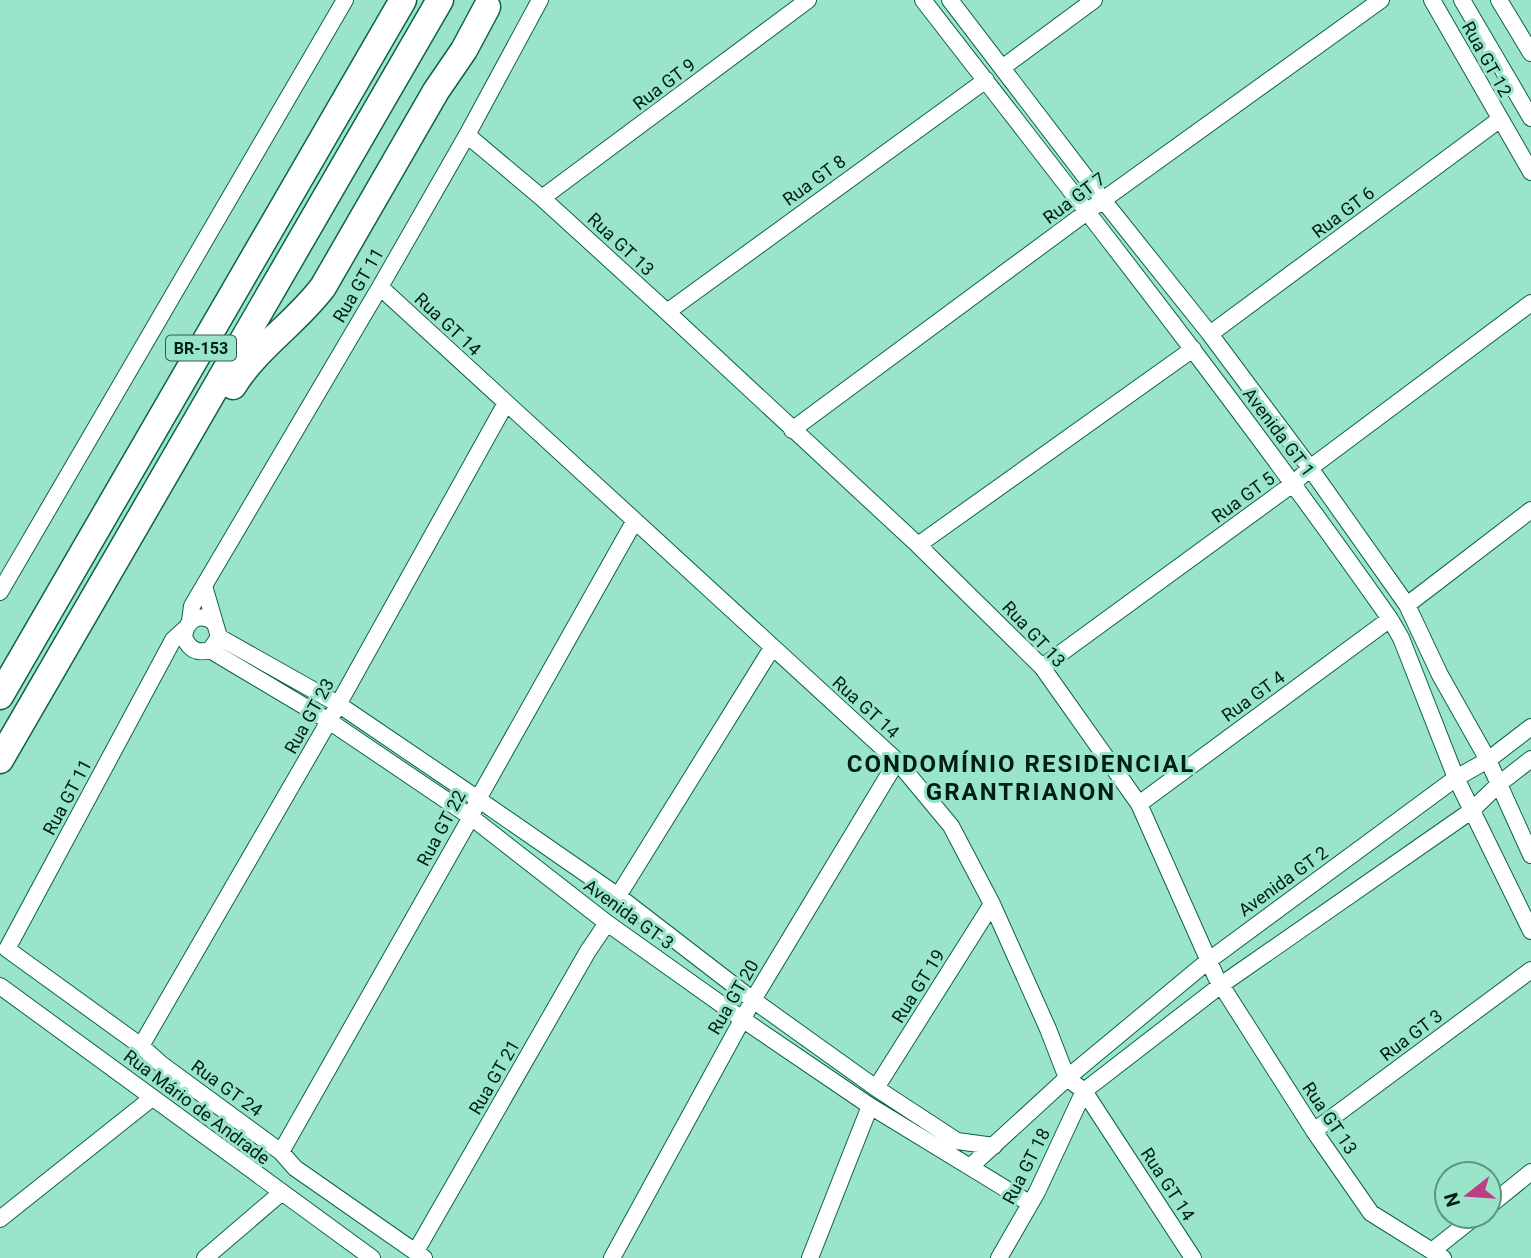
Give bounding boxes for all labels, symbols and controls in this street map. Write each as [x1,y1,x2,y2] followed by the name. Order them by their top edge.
[1458,18,1516,100] street label: Rua GT 12
[629,54,699,114] street label: Rua GT 9
[778,150,850,210] street label: Rua GT 8
[1039,168,1109,228] street label: Rua GT 7
[1308,182,1378,242] street label: Rua GT 6
[584,208,658,280] street label: Rua GT 13
[328,244,388,326] street label: Rua GT 11
[411,288,485,360] street label: Rua GT 14
[166,336,236,360] road number: BR-153
[1239,384,1319,480] street label: Avenida GT 1
[1207,467,1279,527] street label: Rua GT 5
[998,597,1070,671] street label: Rua GT 13
[1217,666,1289,726] street label: Rua GT 4
[828,672,904,742] street label: Rua GT 14
[280,675,338,757] street label: Rua GT 23
[847,750,1195,806] district label: CONDOMÍNIO RESIDENCIAL GRANTRIANON
[38,756,96,838] street label: Rua GT 11
[412,787,470,869] street label: Rua GT 22
[1234,842,1332,920] street label: Avenida GT 2
[580,875,678,953] street label: Avenida GT 3
[887,945,949,1027] street label: Rua GT 19
[703,956,763,1038] street label: Rua GT 20
[1376,1005,1446,1065] street label: Rua GT 3
[464,1036,524,1118] street label: Rua GT 21
[120,1045,274,1169] street label: Rua Mário de Andrade
[187,1055,267,1121] street label: Rua GT 24
[1298,1078,1362,1158] street label: Rua GT 13
[998,1124,1054,1208] street label: Rua GT 18
[1137,1144,1199,1224] street label: Rua GT 14
[1433,1160,1503,1230] north arrow
[1439,1190,1465,1210] text: N

